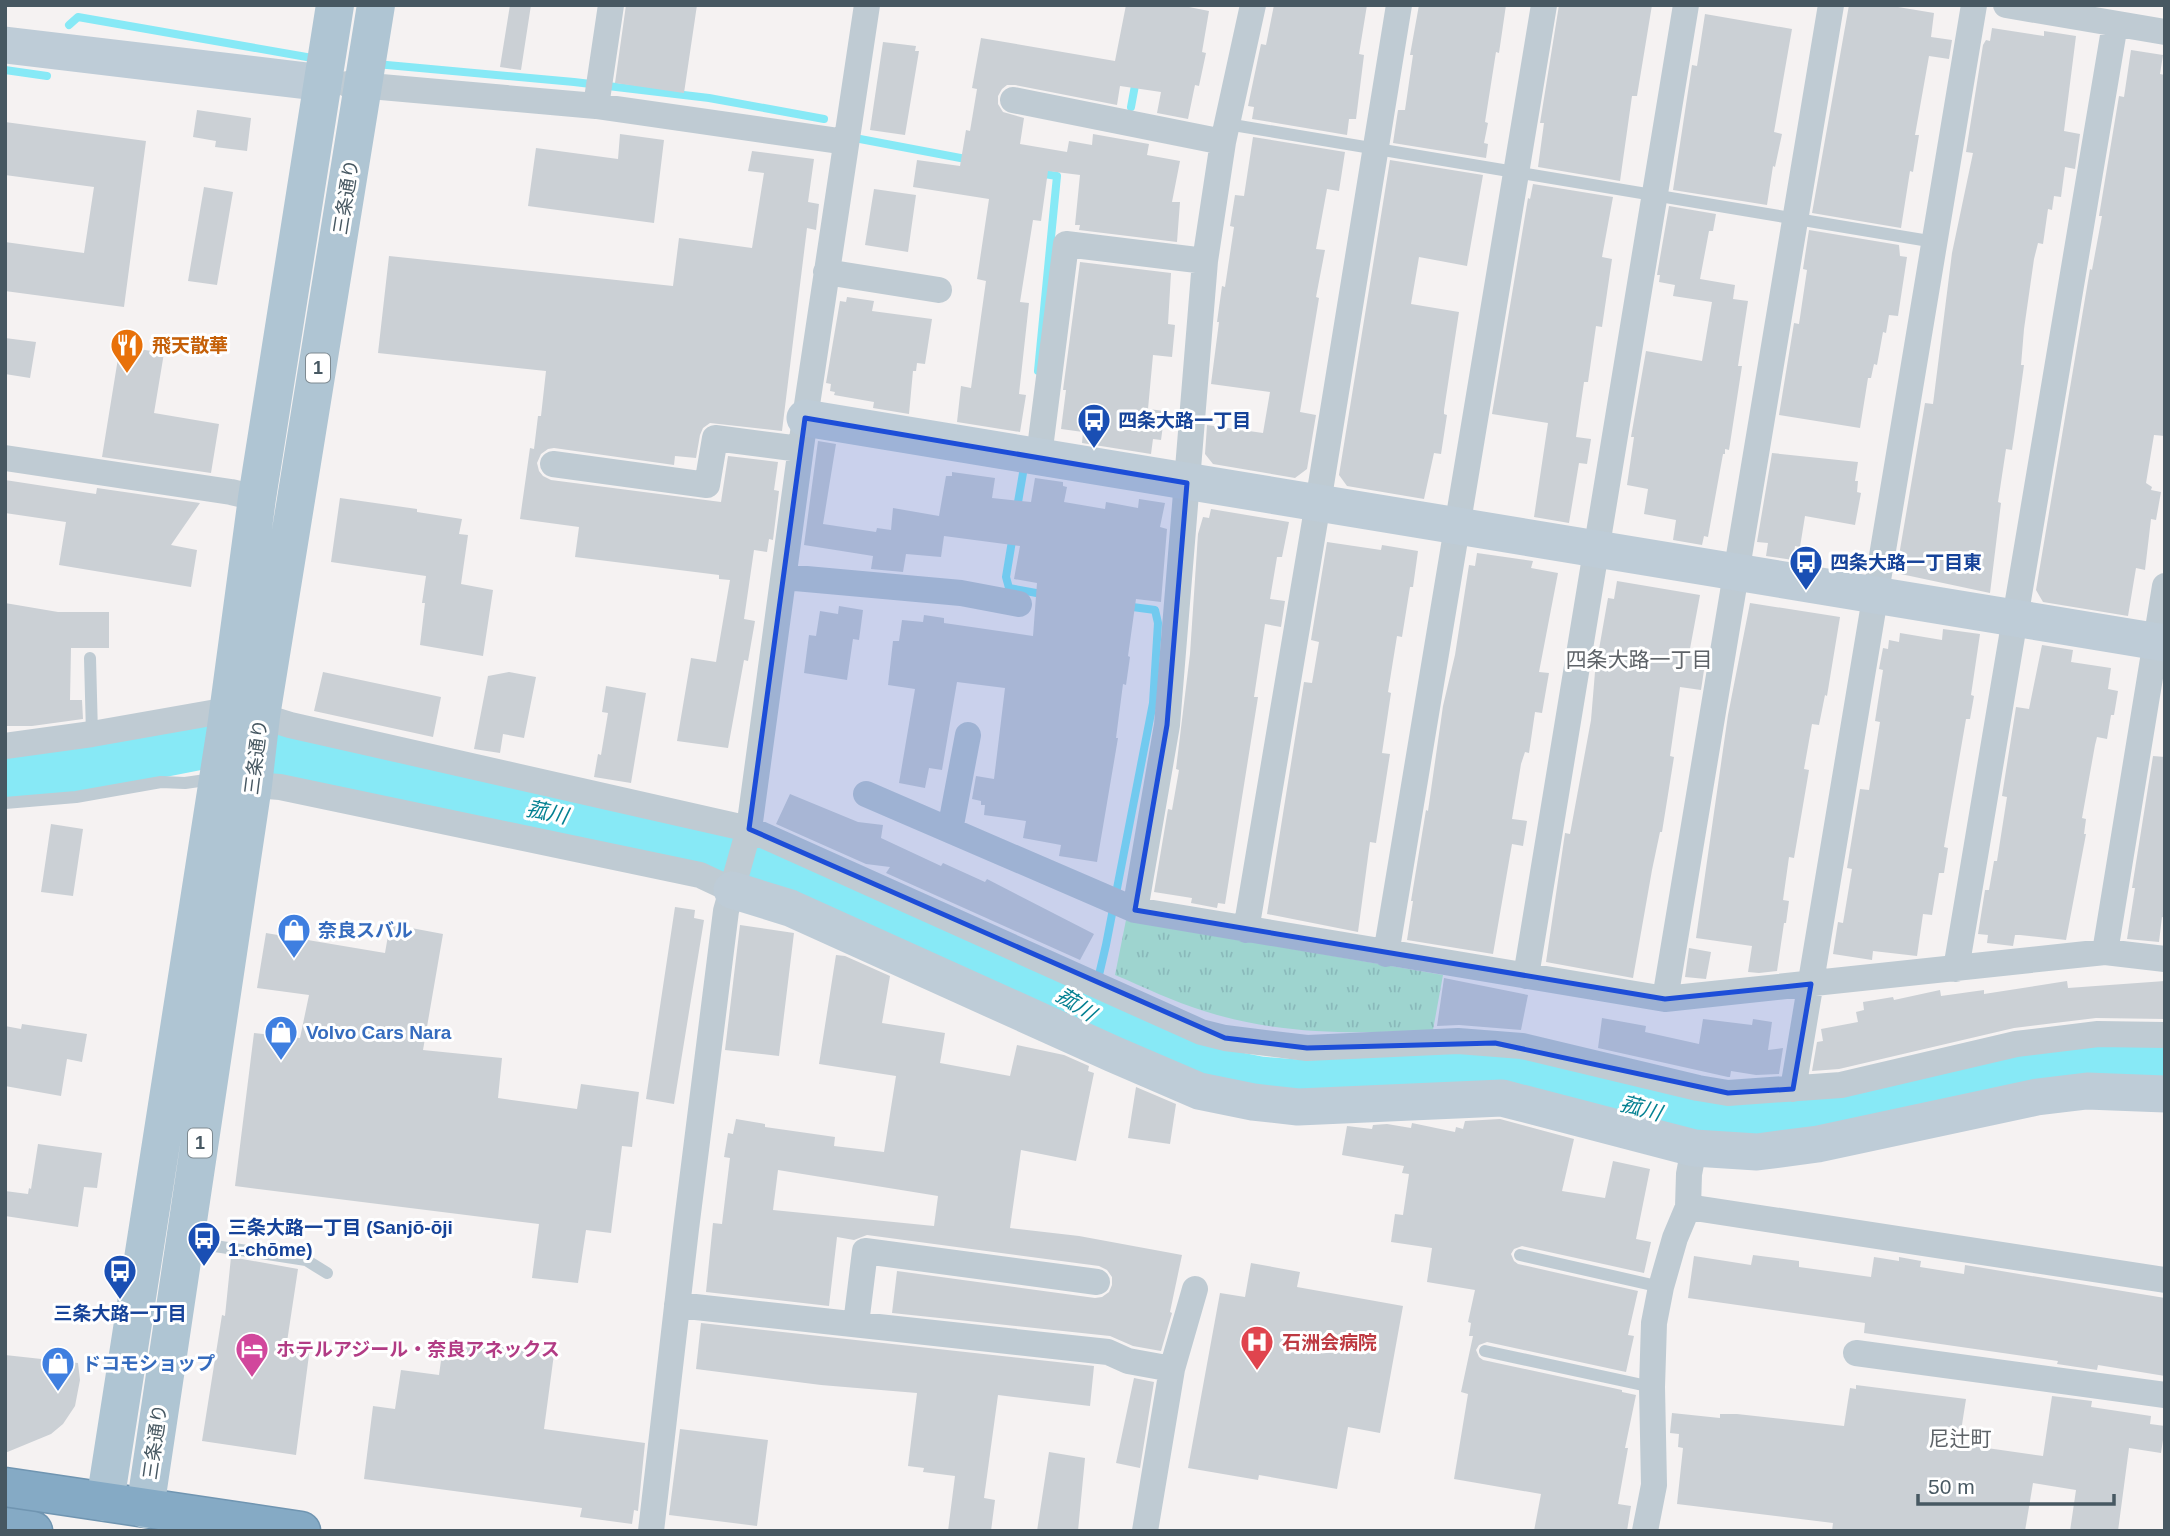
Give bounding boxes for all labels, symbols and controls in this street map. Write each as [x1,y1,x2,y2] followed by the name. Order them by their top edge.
[330,158,362,236] street label: 三条通り
[108,326,146,375] restaurant icon: 飛天散華
[152,335,228,356] place label: 飛天散華
[306,354,330,382] road number: 1
[1075,401,1113,450] bus stop icon: 四条大路一丁目
[1118,410,1251,431] place label: 四条大路一丁目
[1787,543,1825,592] bus stop icon: 四条大路一丁目東
[1830,552,1982,573] place label: 四条大路一丁目東
[1566,648,1713,671] district label: 四条大路一丁目
[241,718,271,796] street label: 三条通り
[524,796,572,828] water label: 菰川
[275,911,313,960] shop icon: 奈良スバル
[318,920,413,941] place label: 奈良スバル
[1052,983,1102,1026] water label: 菰川
[262,1013,300,1062] shop icon: Volvo Cars Nara
[306,1022,452,1043] place label: Volvo Cars Nara
[1618,1091,1666,1125] water label: 菰川
[188,1128,212,1158] road number: 1
[228,1217,453,1260] place label: 三条大路一丁目 (Sanjō-ōji 1-chōme)
[185,1219,223,1268] bus stop icon: 三条大路一丁目 (Sanjō-ōji 1-chōme)
[101,1252,139,1301] bus stop icon: 三条大路一丁目
[53,1303,187,1324] place label: 三条大路一丁目
[1238,1323,1276,1372] hospital icon: 石洲会病院
[233,1330,271,1379] hotel icon: ホテルアジール・奈良アネックス
[1282,1332,1377,1353] place label: 石洲会病院
[276,1339,560,1360] place label: ホテルアジール・奈良アネックス
[39,1344,77,1393] shop icon: ドコモショップ
[82,1353,215,1374] place label: ドコモショップ
[139,1403,171,1481] street label: 三条通り
[1929,1427,1992,1450] district label: 尼辻町
[1918,1462,2114,1506] scale bar
[1928,1475,1975,1498] text: 50 m

